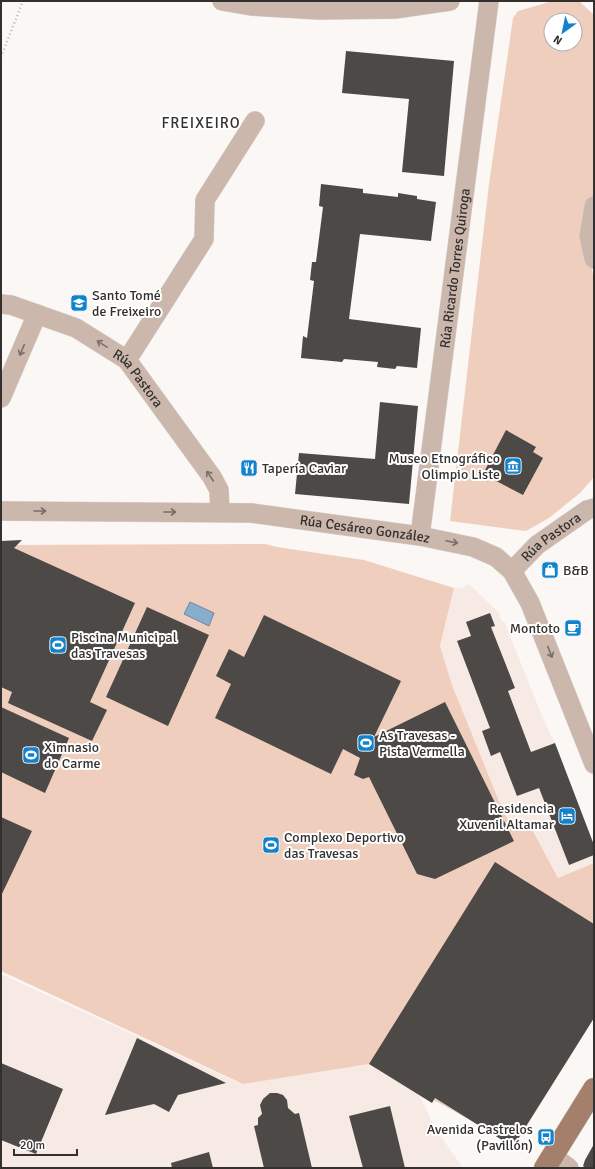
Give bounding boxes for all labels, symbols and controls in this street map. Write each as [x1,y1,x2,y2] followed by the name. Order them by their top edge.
[543,12,583,52] north arrow
[551,32,565,48] text: N
[161,114,241,132] district label: FREIXEIRO
[436,187,473,349] street label: Rúa Ricardo Torres Quiroga
[92,287,161,320] place label: Santo Tomé de Freixeiro
[69,293,89,313] school or university icon: Santo Tomé de Freixeiro
[96,340,108,348] one-way arrow
[18,343,25,355] one-way arrow
[110,345,167,411] street label: Rúa Pastora
[388,450,500,483] place label: Museo Etnográfico Olimpio Liste
[503,456,523,476] museum icon: Museo Etnográfico Olimpio Liste
[239,458,259,478] restaurant icon: Tapería Caviar
[262,460,347,477] place label: Tapería Caviar
[206,470,214,482] one-way arrow
[33,507,46,515] one-way arrow
[163,508,176,516] one-way arrow
[517,509,584,565] street label: Rúa Pastora
[299,511,432,546] street label: Rúa Cesáreo González
[445,539,458,547] one-way arrow
[540,560,560,580] shop icon: B&B
[563,562,589,579] place label: B&B
[563,618,583,638] cafe icon: Montoto
[510,620,560,637] place label: Montoto
[71,629,177,662] place label: Piscina Municipal das Travesas
[48,635,68,655] sports icon: Piscina Municipal das Travesas
[547,646,554,658] one-way arrow
[379,727,465,760] place label: As Travesas - Pista Vermella
[356,733,376,753] sports icon: As Travesas - Pista Vermella
[44,739,101,772] place label: Ximnasio do Carme
[21,745,41,765] sports icon: Ximnasio do Carme
[459,800,555,833] place label: Residencia Xuvenil Altamar
[557,806,577,826] hotel icon: Residencia Xuvenil Altamar
[284,829,404,862] place label: Complexo Deportivo das Travesas
[261,835,281,855] sports icon: Complexo Deportivo das Travesas
[427,1121,533,1154] place label: Avenida Castrelos (Pavillón)
[536,1127,556,1147] bus stop icon: Avenida Castrelos (Pavillón)
[14,1131,77,1157] scale bar
[20,1138,45,1153] text: 20 m

